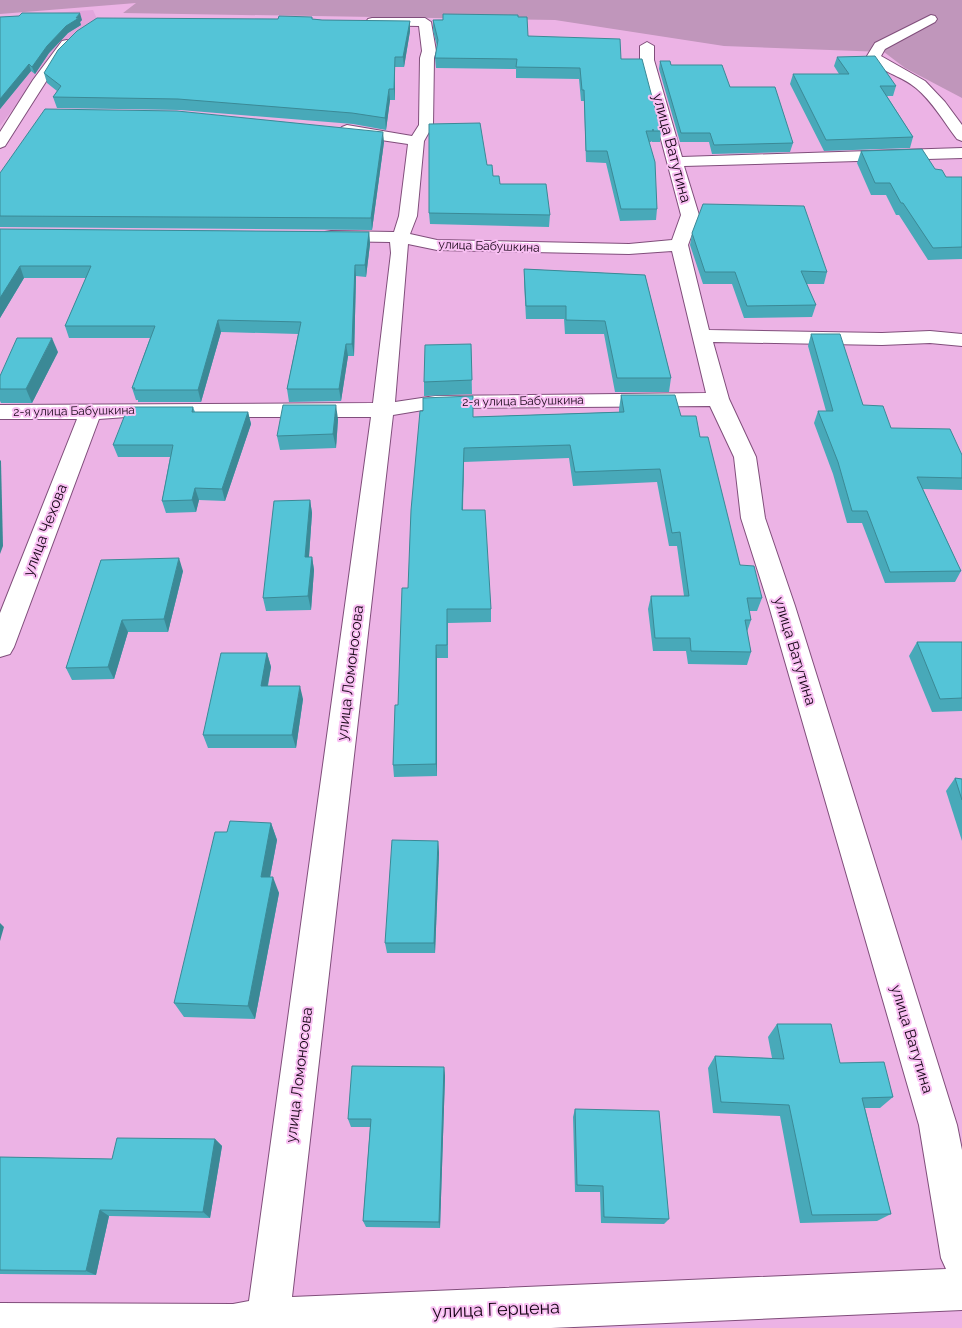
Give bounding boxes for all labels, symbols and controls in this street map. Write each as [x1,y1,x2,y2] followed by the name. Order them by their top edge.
[649,91,695,205] street label: улица Ватутина
[438,237,540,255] street label: улица Бабушкина
[462,393,584,409] street label: 2-я улица Бабушкина
[13,403,135,419] street label: 2-я улица Бабушкина
[19,481,71,579] street label: улица Чехова
[770,595,820,707] street label: улица Ватутина
[333,604,367,742] street label: улица Ломоносова
[887,983,937,1095] street label: улица Ватутина
[282,1006,316,1144] street label: улица Ломоносова
[432,1296,560,1322] street label: улица Герцена

